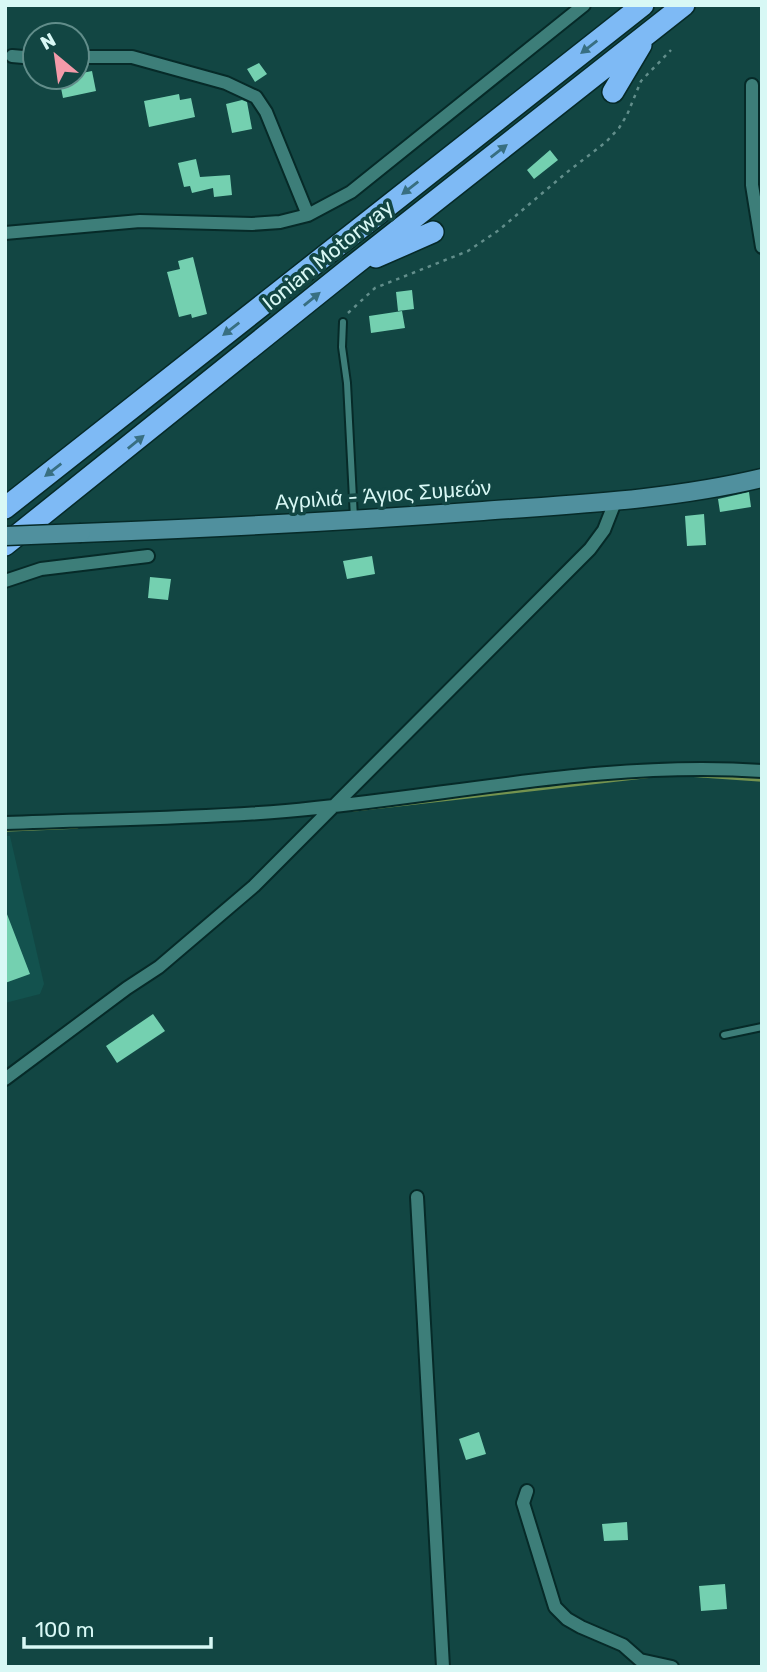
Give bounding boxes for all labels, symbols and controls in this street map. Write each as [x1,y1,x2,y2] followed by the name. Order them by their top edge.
[21,21,91,91] north arrow
[36,28,60,55] text: N
[580,40,598,54] one-way arrow
[489,144,507,159] one-way arrow
[401,180,419,194] one-way arrow
[257,194,399,315] street label: Ionian Motorway
[304,292,321,307] one-way arrow
[223,321,240,336] one-way arrow
[127,435,144,450] one-way arrow
[45,463,63,478] one-way arrow
[274,474,492,515] street label: Αγριλιά - Άγιος Συμεών
[24,1606,212,1650] scale bar
[35,1617,94,1642] text: 100 m

